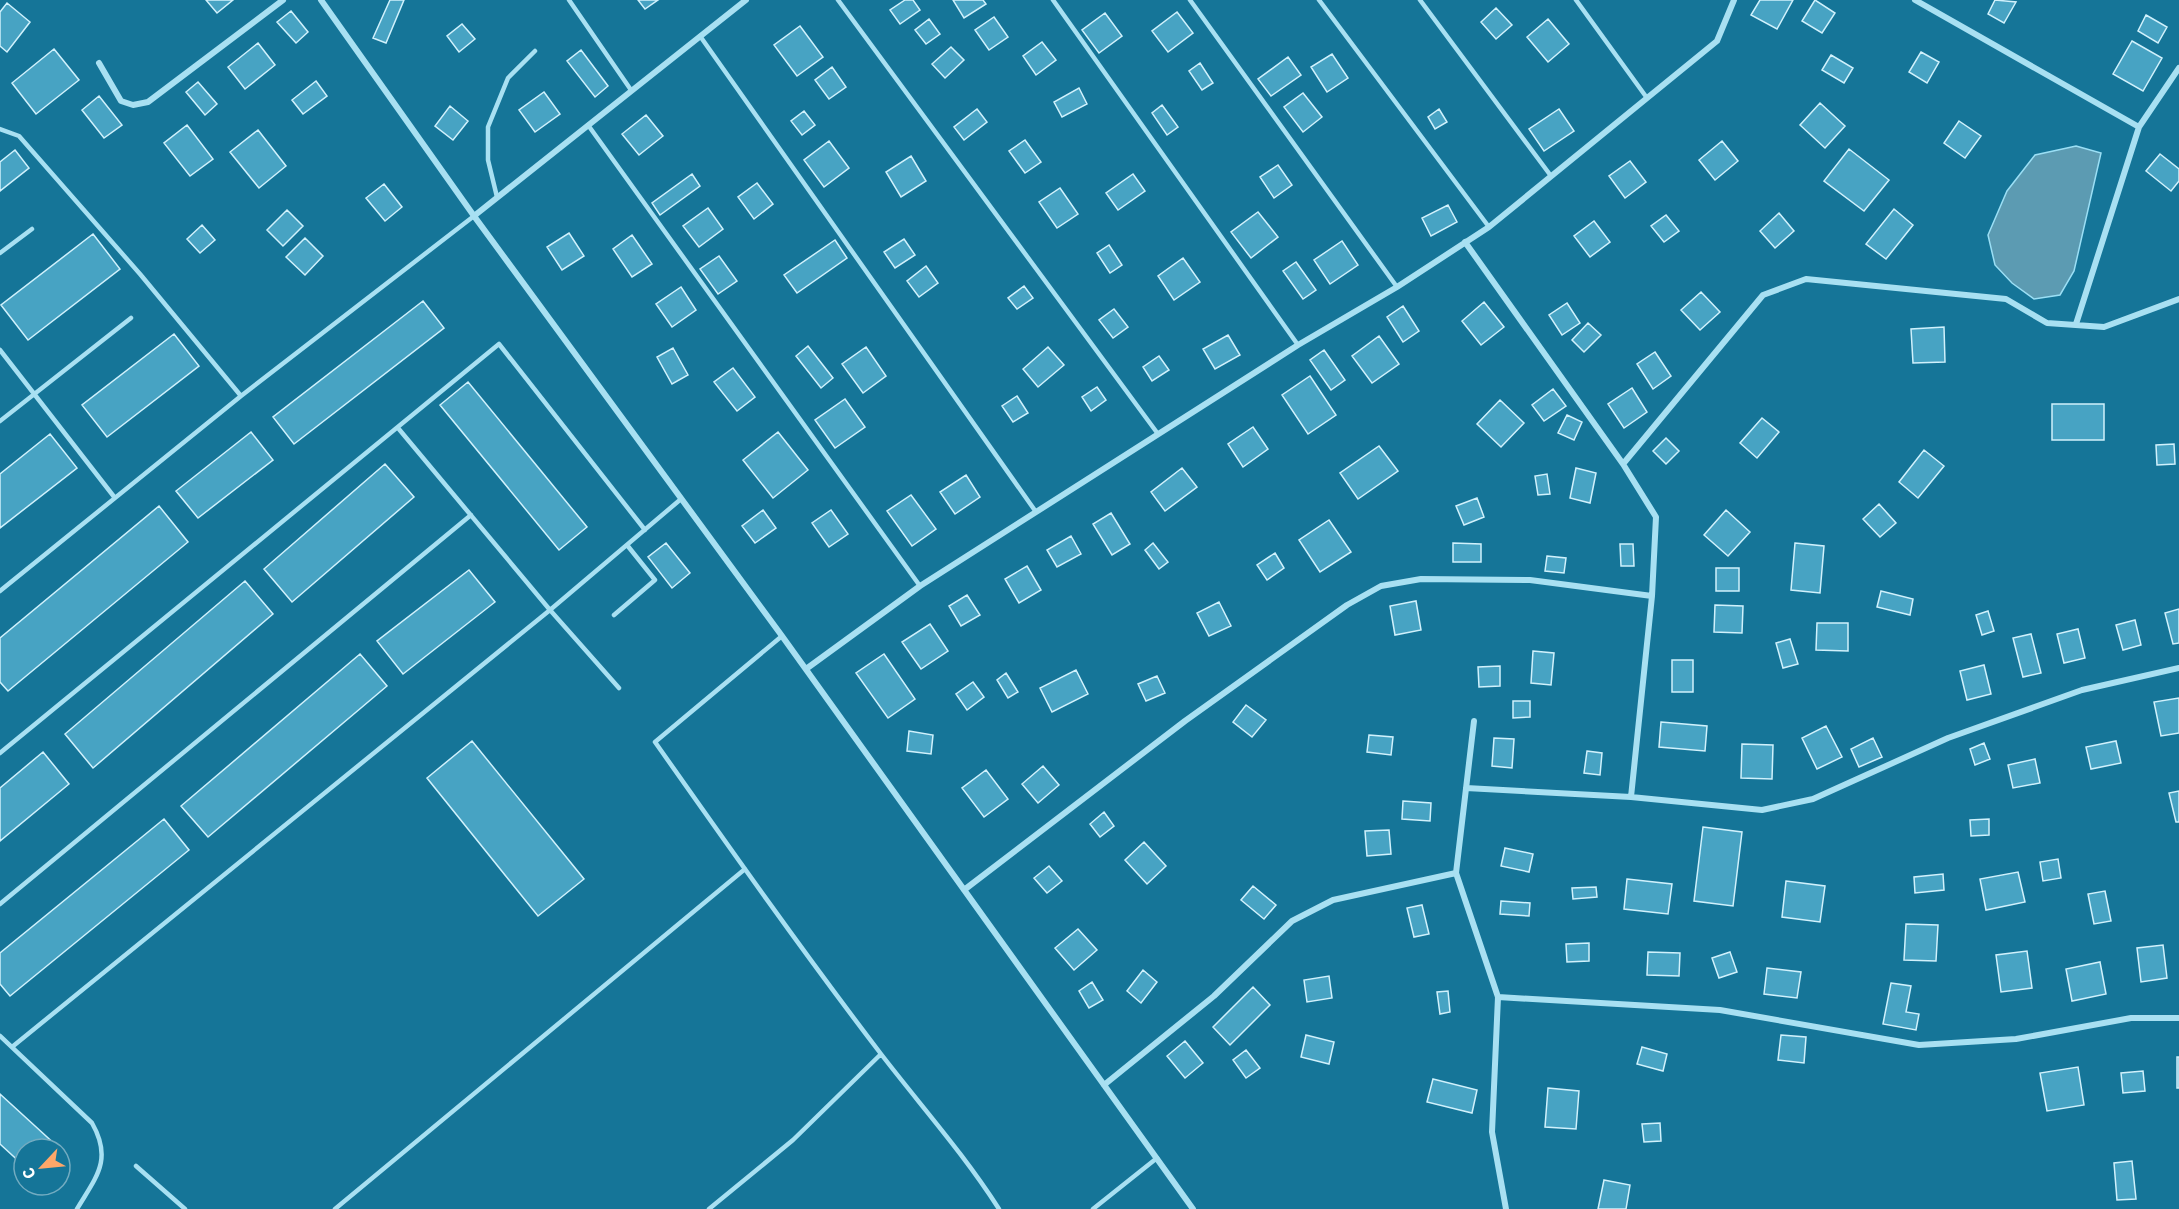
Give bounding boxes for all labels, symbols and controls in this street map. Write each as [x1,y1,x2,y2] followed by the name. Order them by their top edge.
[12,1137,72,1197] north arrow
[17,1165,40,1183] text: С

